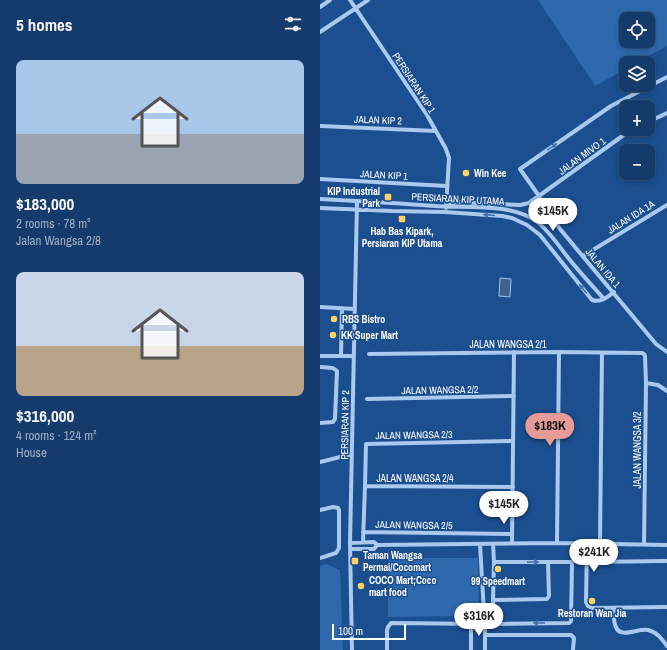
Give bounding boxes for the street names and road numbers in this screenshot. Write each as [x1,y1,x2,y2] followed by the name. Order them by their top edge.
[390,50,439,116] street label: PERSIARAN KIP 1
[354,113,403,127] street label: JALAN KIP 2
[556,134,609,178] street label: JALAN MIVO 1
[360,167,409,183] street label: JALAN KIP 1
[411,190,505,208] street label: PERSIARAN KIP UTAMA
[605,197,658,237] street label: JALAN IDA 1A
[583,245,624,291] street label: JALAN IDA 1
[469,338,547,351] street label: JALAN WANGSA 2/1
[401,383,479,397] street label: JALAN WANGSA 2/2
[338,390,352,460] street label: PERSIARAN KIP 2
[631,411,644,489] street label: JALAN WANGSA 3/2
[375,428,453,442] street label: JALAN WANGSA 2/3
[376,472,454,485] street label: JALAN WANGSA 2/4
[375,518,453,532] street label: JALAN WANGSA 2/5

